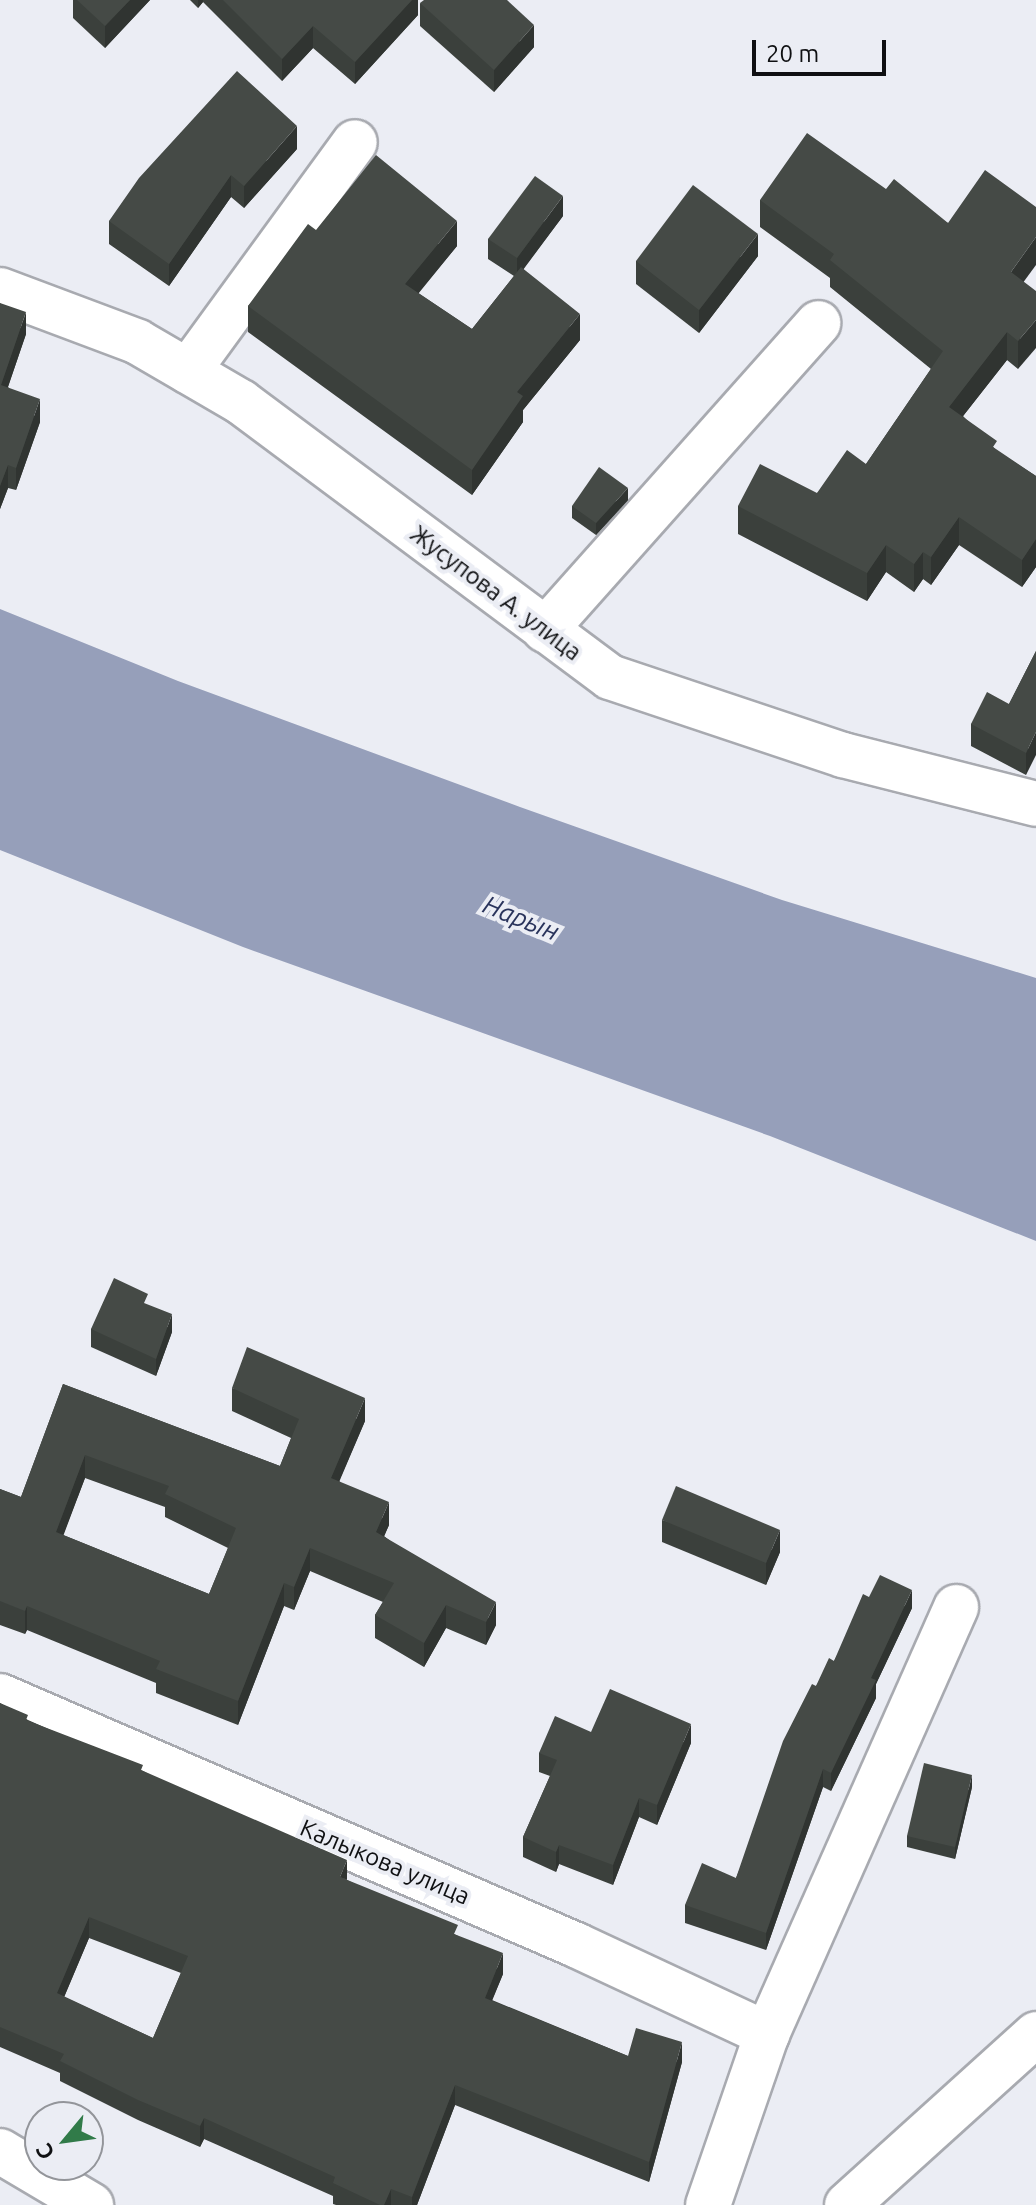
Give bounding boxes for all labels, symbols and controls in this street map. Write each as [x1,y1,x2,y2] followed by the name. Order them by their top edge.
[756,24,890,74] scale bar
[766,40,819,67] text: 20 m
[405,519,587,667] street label: Жусупова А. улица
[479,889,563,947] water label: Нарын
[296,1813,474,1911] street label: Калыкова улица
[24,2101,104,2181] north arrow
[30,2140,59,2164] text: С

